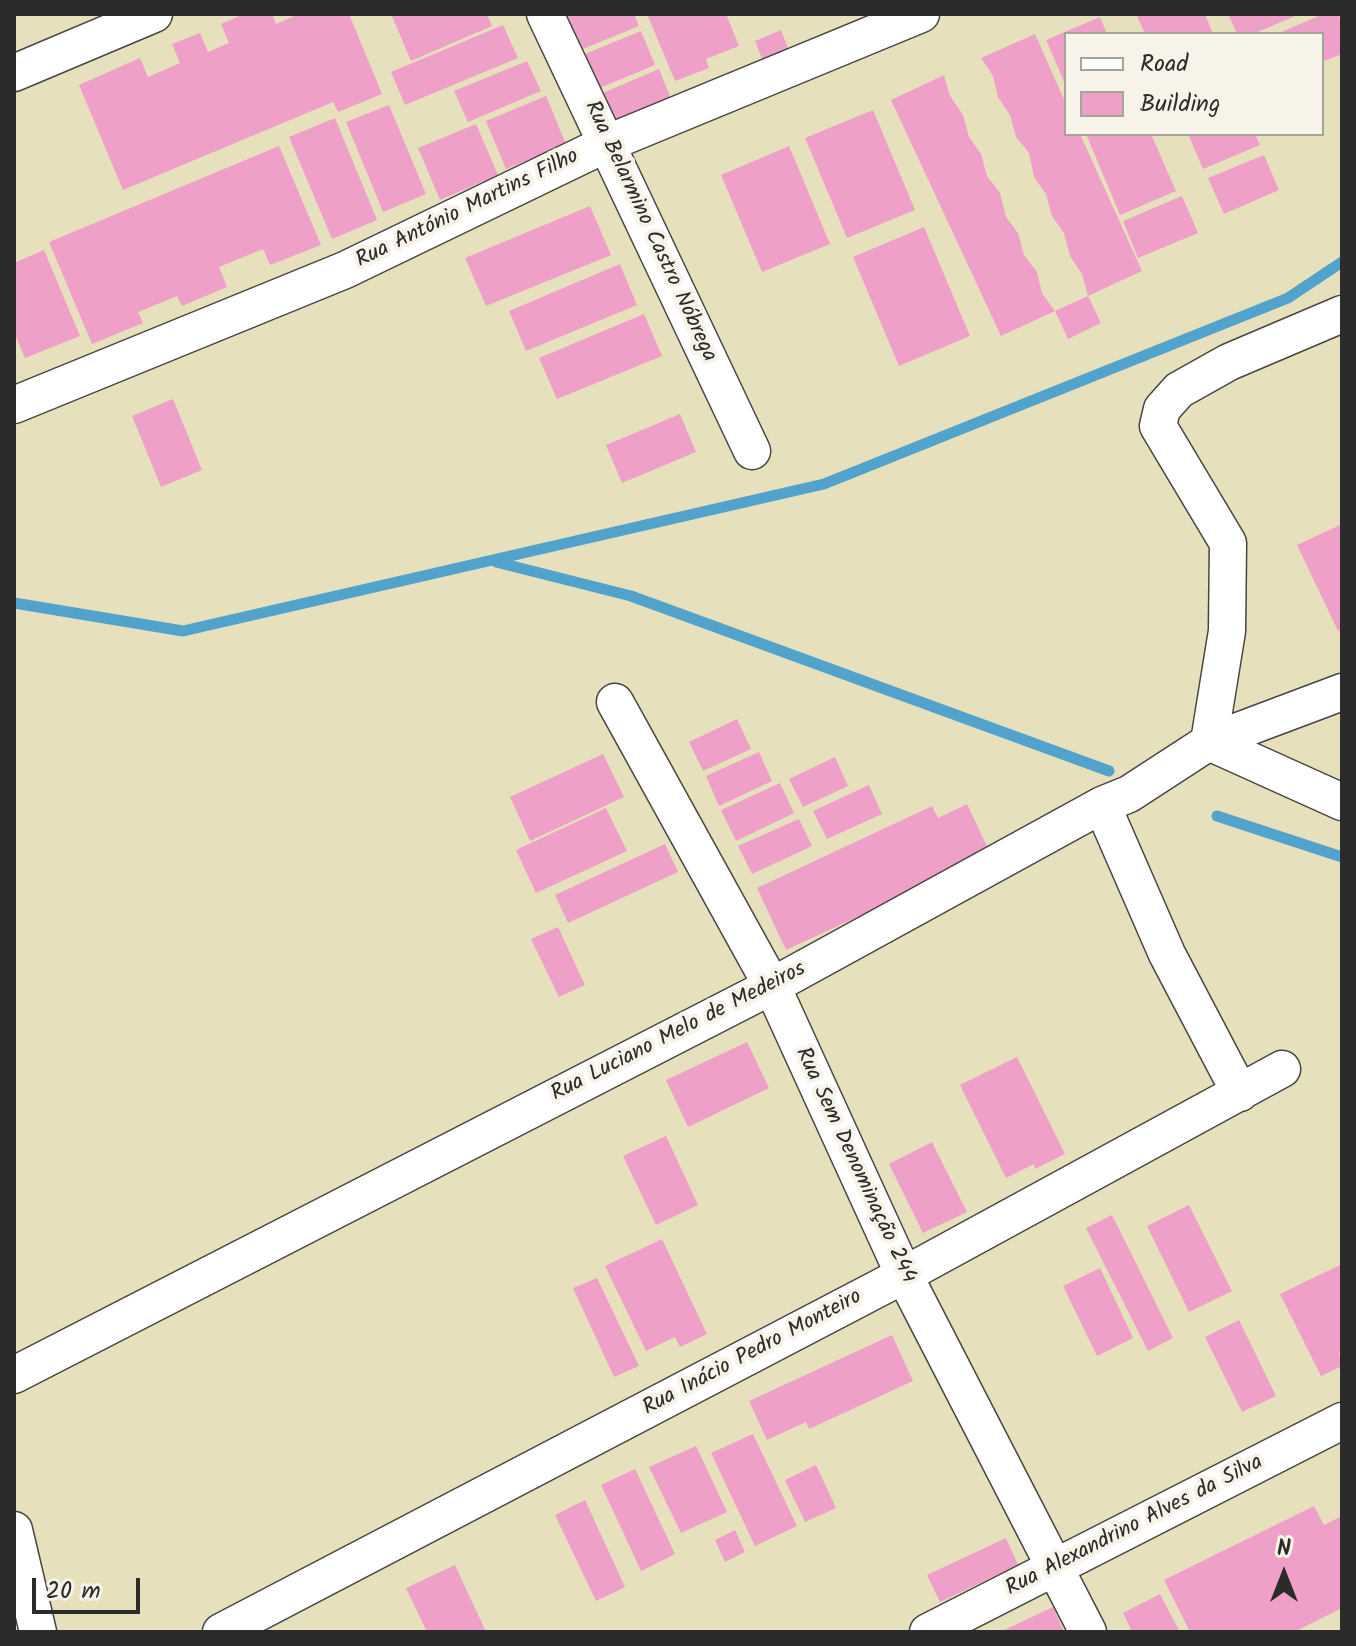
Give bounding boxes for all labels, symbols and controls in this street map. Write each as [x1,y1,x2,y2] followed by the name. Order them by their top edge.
[1064,32,1324,136] legend
[1140,45,1188,84] text: Road
[1140,85,1220,124] text: Building
[577,97,721,367] street label: Rua Belarmino Castro Nóbrega
[352,145,584,275] street label: Rua António Martins Filho
[547,957,811,1109] street label: Rua Luciano Melo de Medeiros
[788,1044,920,1288] street label: Rua Sem Denominação 244
[639,1285,867,1423] street label: Rua Inácio Pedro Monteiro
[1002,1451,1268,1603] street label: Rua Alexandrino Alves da Silva
[1277,1532,1291,1567] text: N
[1244,1534,1324,1614] north arrow
[36,1562,144,1612] scale bar
[46,1572,101,1611] text: 20 m

